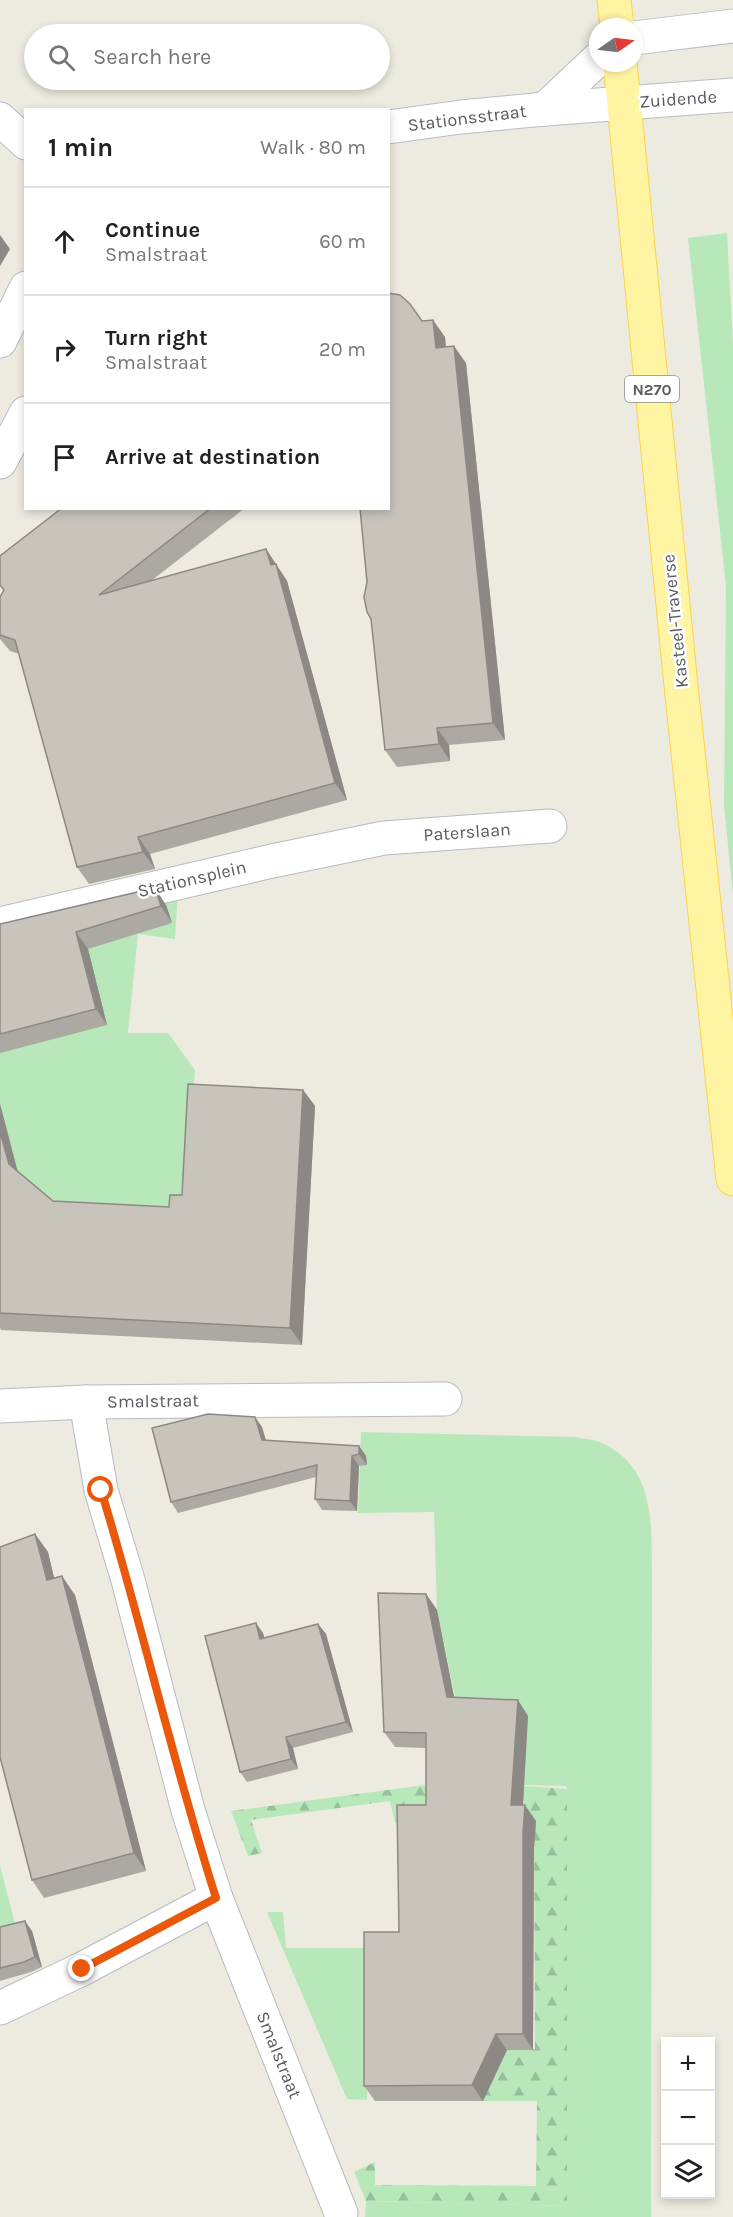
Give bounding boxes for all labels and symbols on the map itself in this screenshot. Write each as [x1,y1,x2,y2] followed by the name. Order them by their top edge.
[589,18,643,72] north arrow
[639,85,717,113] street label: Zuidende
[407,100,528,136] street label: Stationsstraat
[625,376,679,402] road number: N270
[657,553,693,689] street label: Kasteel-Traverse
[423,818,511,846] street label: Paterslaan
[136,856,248,902] street label: Stationsplein
[107,1389,199,1413] street label: Smalstraat
[87,1476,113,1502] route start
[68,1955,94,1981] route end
[252,2008,307,2102] street label: Smalstraat

